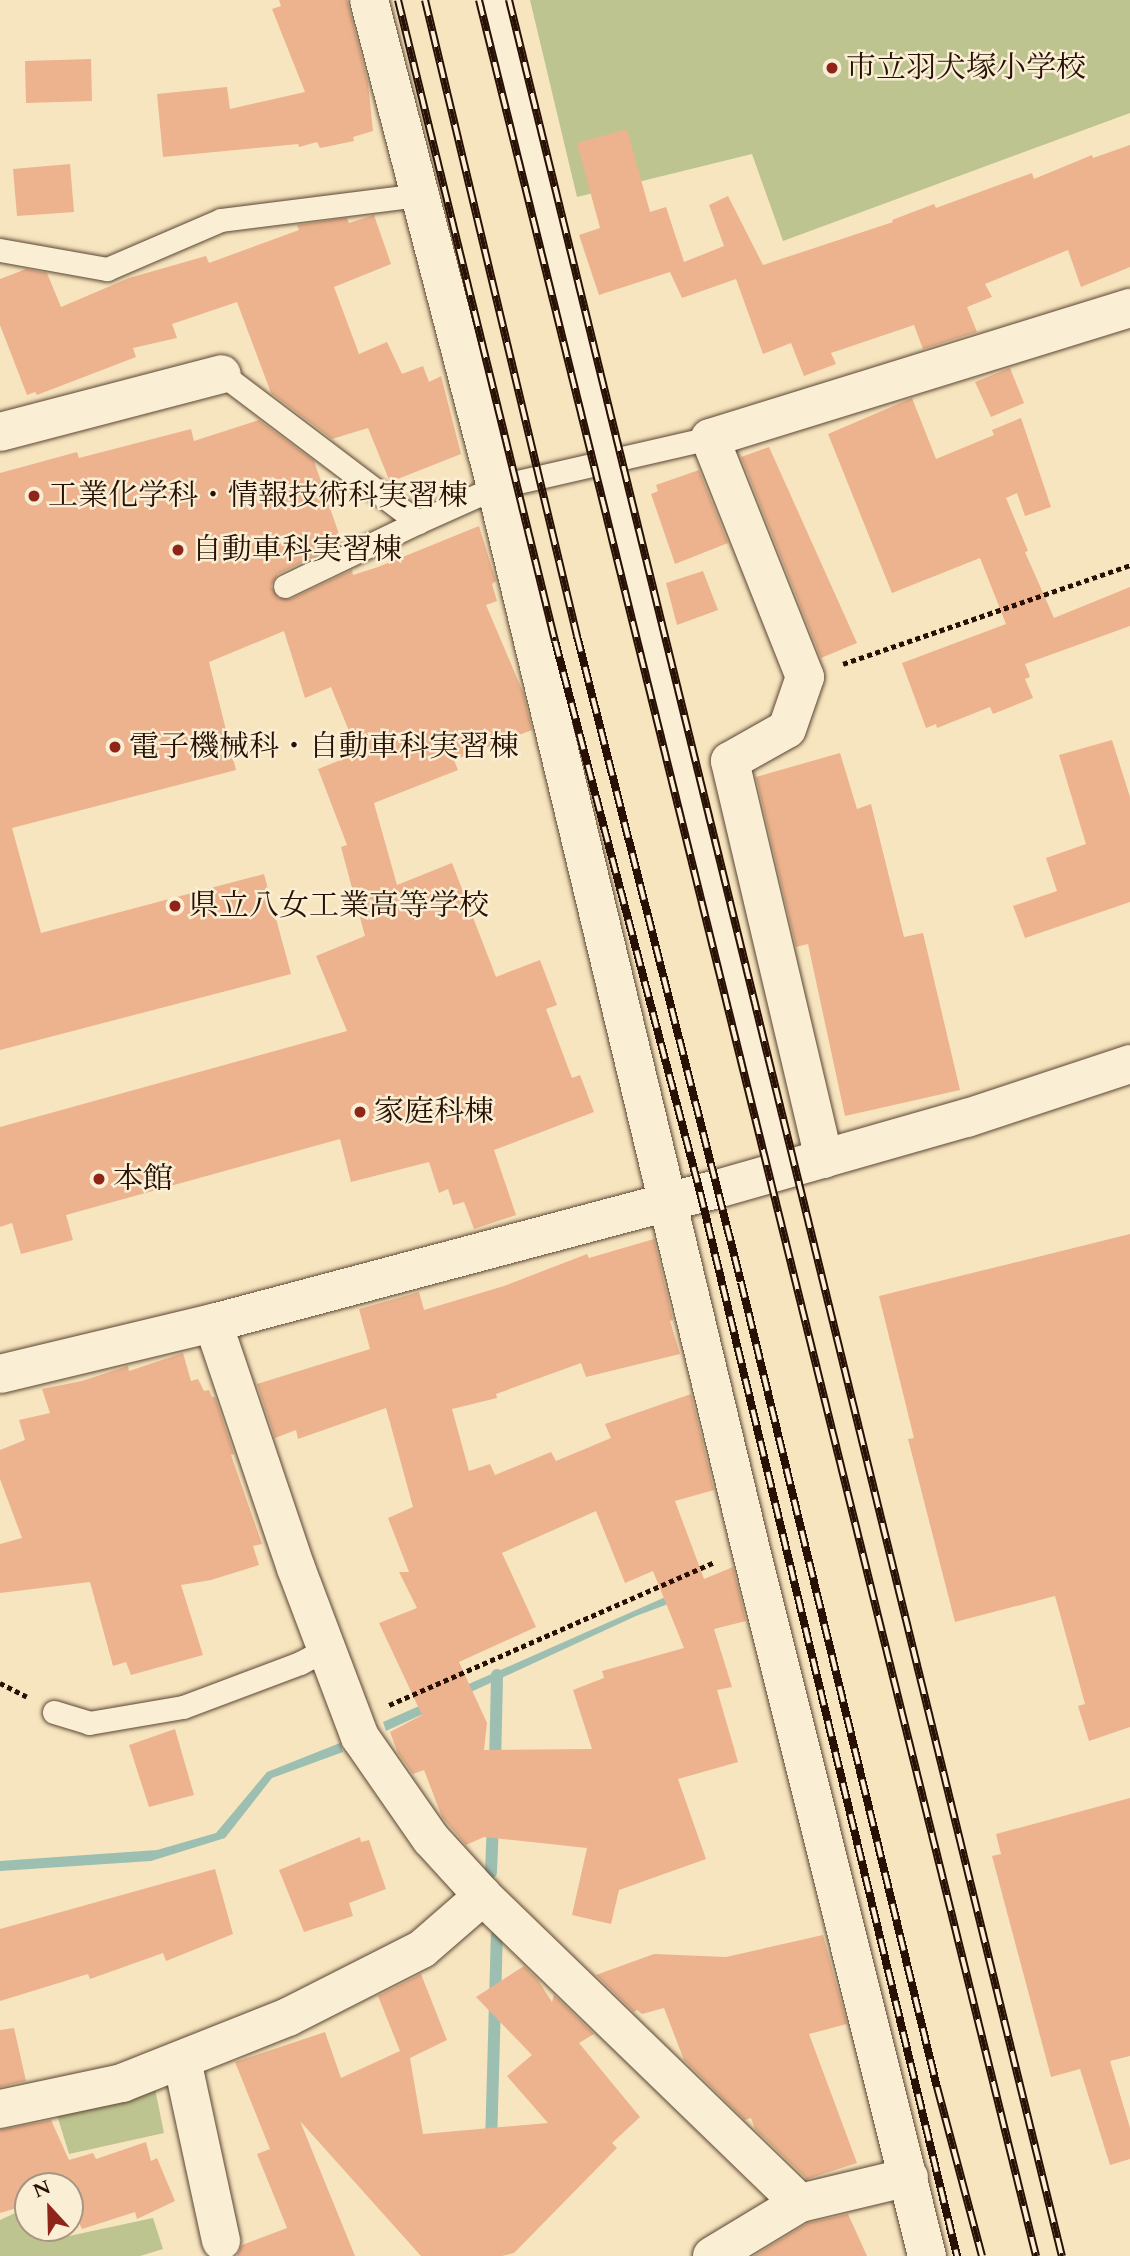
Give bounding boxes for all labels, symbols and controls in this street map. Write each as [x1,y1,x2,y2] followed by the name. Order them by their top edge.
[846,50,1086,86] place label: 市立羽犬塚小学校
[824,60,840,76] marker: 市立羽犬塚小学校
[48,478,468,514] place label: 工業化学科・情報技術科実習棟
[26,488,42,504] marker: 工業化学科・情報技術科実習棟
[192,532,402,568] place label: 自動車科実習棟
[170,542,186,558] marker: 自動車科実習棟
[129,729,519,765] place label: 電子機械科・自動車科実習棟
[107,739,123,755] marker: 電子機械科・自動車科実習棟
[189,888,489,924] place label: 県立八女工業高等学校
[167,898,183,914] marker: 県立八女工業高等学校
[374,1094,494,1130] place label: 家庭科棟
[352,1104,368,1120] marker: 家庭科棟
[113,1161,173,1197] place label: 本館
[91,1171,107,1187] marker: 本館
[14,2172,84,2242] north arrow
[29,2174,54,2205] text: N

